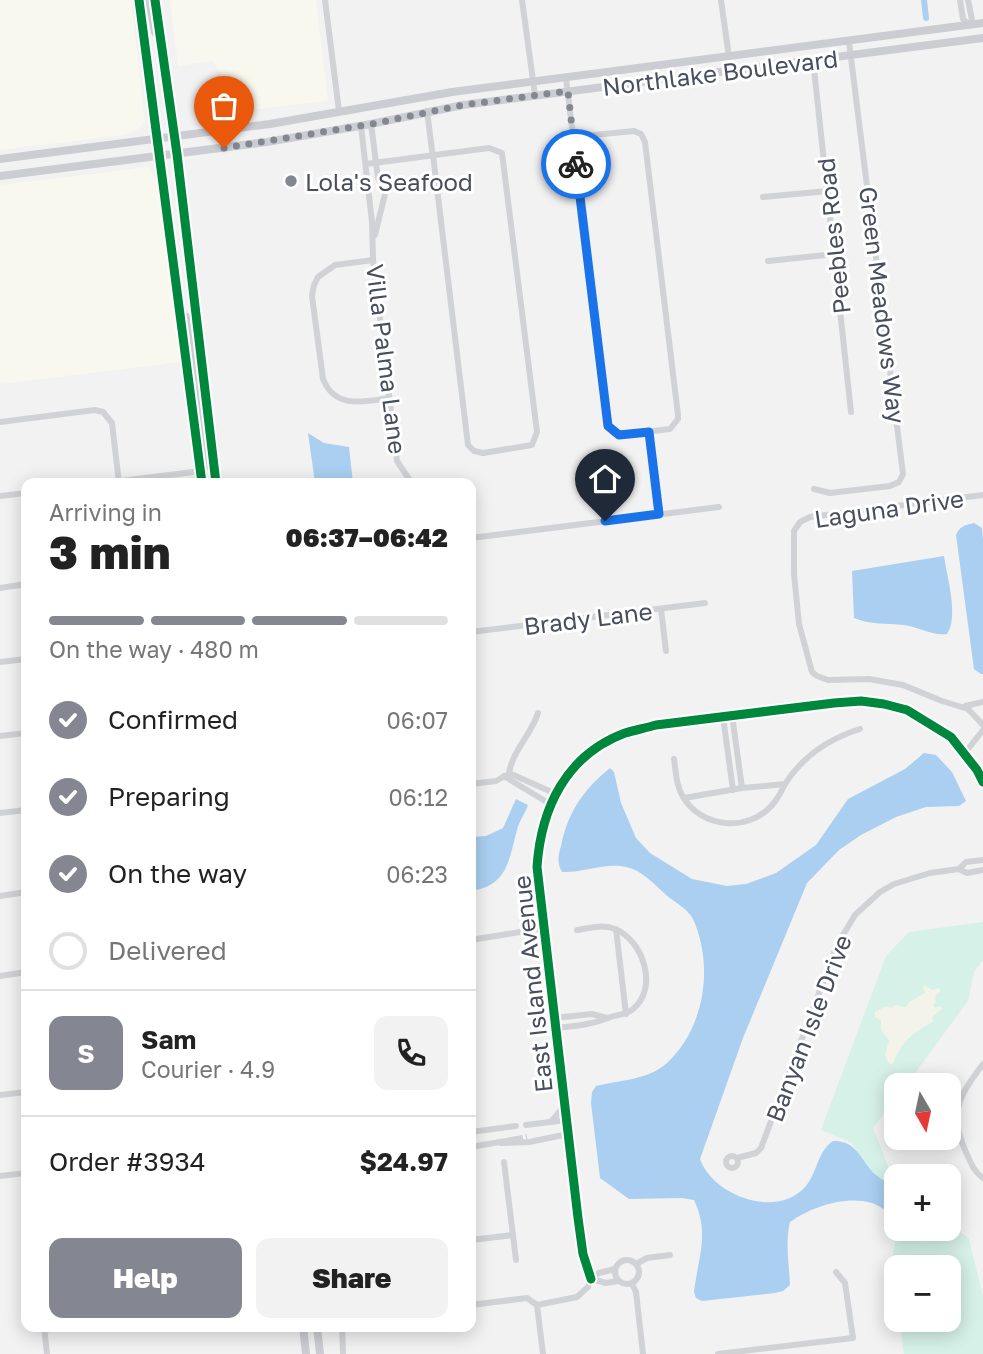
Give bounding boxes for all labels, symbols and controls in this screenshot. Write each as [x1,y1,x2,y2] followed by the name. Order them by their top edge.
[601,43,839,101] street label: Northlake Boulevard
[194,76,254,148] pin
[205,87,243,125] icon: bag
[541,129,611,199] courier
[557,145,595,183] icon: bike
[810,156,856,316] street label: Peebles Road
[305,167,473,196] place label: Lola's Seafood
[283,173,299,189] marker: Lola's Seafood
[854,185,912,425] street label: Green Meadows Way
[361,262,413,456] street label: Villa Palma Lane
[575,449,635,521] pin
[586,460,624,498] icon: home
[812,483,966,533] street label: Laguna Drive
[49,498,162,526] text: Arriving in
[286,522,448,553] text: 06:37–06:42
[49,524,171,579] text: 3 min
[522,596,654,640] street label: Brady Lane
[49,635,259,663] text: On the way · 480 m
[49,701,87,739] icon: check
[108,704,238,735] text: Confirmed
[386,706,448,734] text: 06:07
[49,778,87,816] icon: check
[108,781,230,812] text: Preparing
[388,783,448,811] text: 06:12
[49,855,87,893] icon: check
[108,858,247,889] text: On the way
[386,860,448,888] text: 06:23
[506,874,558,1094] street label: East Island Avenue
[759,930,857,1126] street label: Banyan Isle Drive
[108,935,227,966] text: Delivered
[374,1016,448,1090] button: phone
[141,1024,196,1055] text: Sam
[77,1038,95,1069] text: S
[141,1055,275,1083] text: Courier · 4.9
[884,1073,961,1150] north arrow
[884,1073,961,1332] map controls
[49,1146,206,1177] text: Order #3934
[359,1146,448,1177] text: $24.97
[884,1164,961,1241] button: +
[49,1238,242,1318] button: Help
[256,1238,448,1318] button: Share
[884,1255,961,1332] button: −

